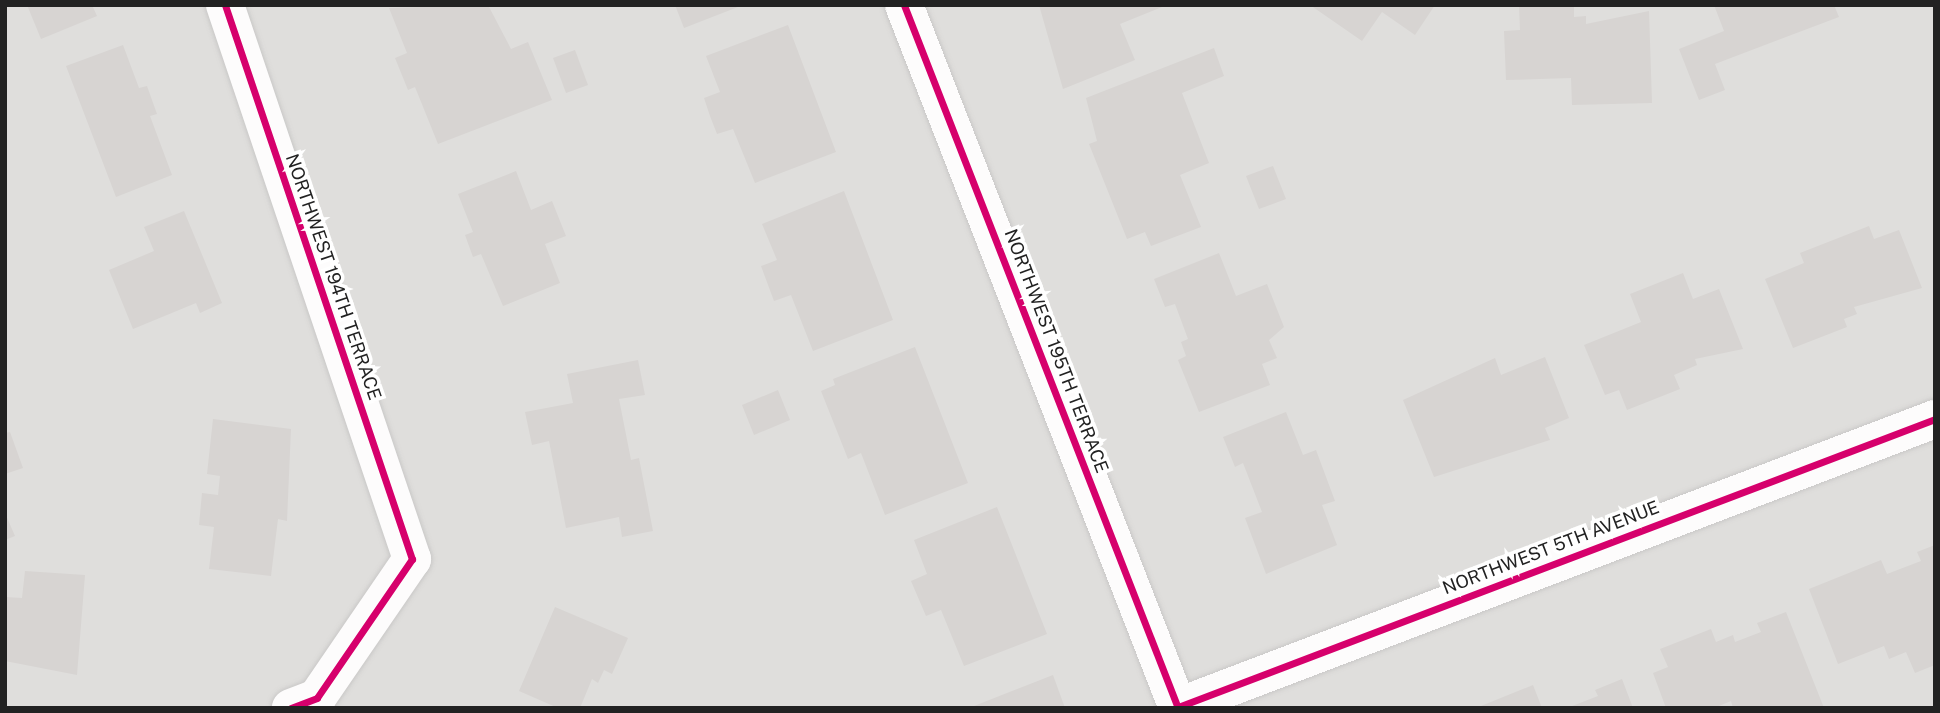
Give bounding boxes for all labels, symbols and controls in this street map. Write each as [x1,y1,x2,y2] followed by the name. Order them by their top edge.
[281,151,385,403] street label: NORTHWEST 194TH TERRACE
[999,226,1113,476] street label: NORTHWEST 195TH TERRACE
[1440,497,1662,599] street label: NORTHWEST 5TH AVENUE

